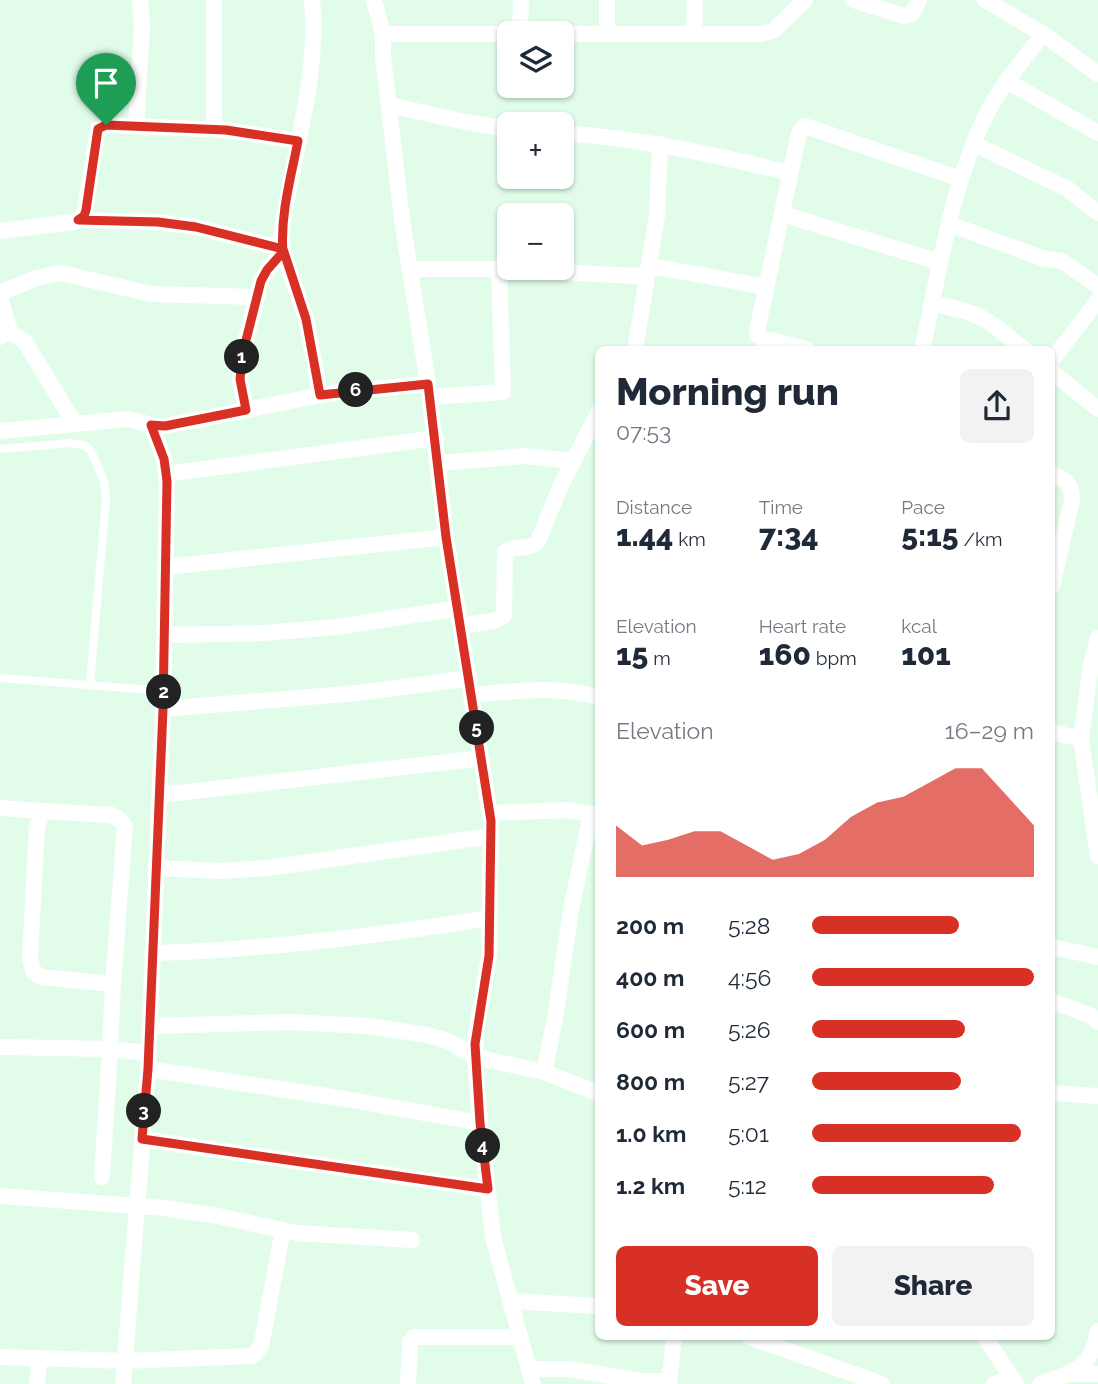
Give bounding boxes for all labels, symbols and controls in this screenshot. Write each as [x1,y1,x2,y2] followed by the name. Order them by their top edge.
[497,21,574,280] map controls
[497,21,574,98] button: layers
[76,53,136,125] pin
[87,64,125,102] icon: arrive
[497,112,574,189] button: +
[497,203,574,280] button: −
[224,340,260,374] pin: 1
[237,345,246,367] text: 1
[616,369,839,414] text: Morning run
[960,369,1034,443] button: share
[338,372,374,408] pin: 6
[350,378,361,400] text: 6
[616,418,671,445] text: 07:53
[616,496,692,518] text: Distance
[759,496,803,518] text: Time
[901,496,945,518] text: Pace
[616,518,673,553] text: 1.44
[759,518,819,553] text: 7:34
[901,518,959,553] text: 5:15
[673,528,706,550] text: km
[959,528,1002,550] text: /km
[616,615,697,637] text: Elevation
[759,615,846,637] text: Heart rate
[901,615,937,637] text: kcal
[616,637,648,672] text: 15
[759,637,811,672] text: 160
[901,637,951,672] text: 101
[648,647,671,669] text: m
[811,647,857,669] text: bpm
[146,674,182,710] pin: 2
[158,680,169,702] text: 2
[460,710,494,746] pin: 5
[471,716,482,738] text: 5
[616,717,714,744] text: Elevation
[945,717,1034,744] text: 16–29 m
[616,912,684,939] text: 200 m
[728,912,770,939] text: 5:28
[616,964,684,991] text: 400 m
[728,964,771,991] text: 4:56
[616,1016,685,1043] text: 600 m
[728,1016,771,1043] text: 5:26
[616,1068,685,1095] text: 800 m
[728,1068,769,1095] text: 5:27
[127,1094,162,1128] pin: 3
[138,1099,149,1121] text: 3
[616,1120,686,1147] text: 1.0 km
[728,1120,769,1147] text: 5:01
[466,1128,500,1164] pin: 4
[477,1134,488,1156] text: 4
[616,1172,685,1199] text: 1.2 km
[728,1172,767,1199] text: 5:12
[616,1246,818,1326] button: Save
[832,1246,1034,1326] button: Share

